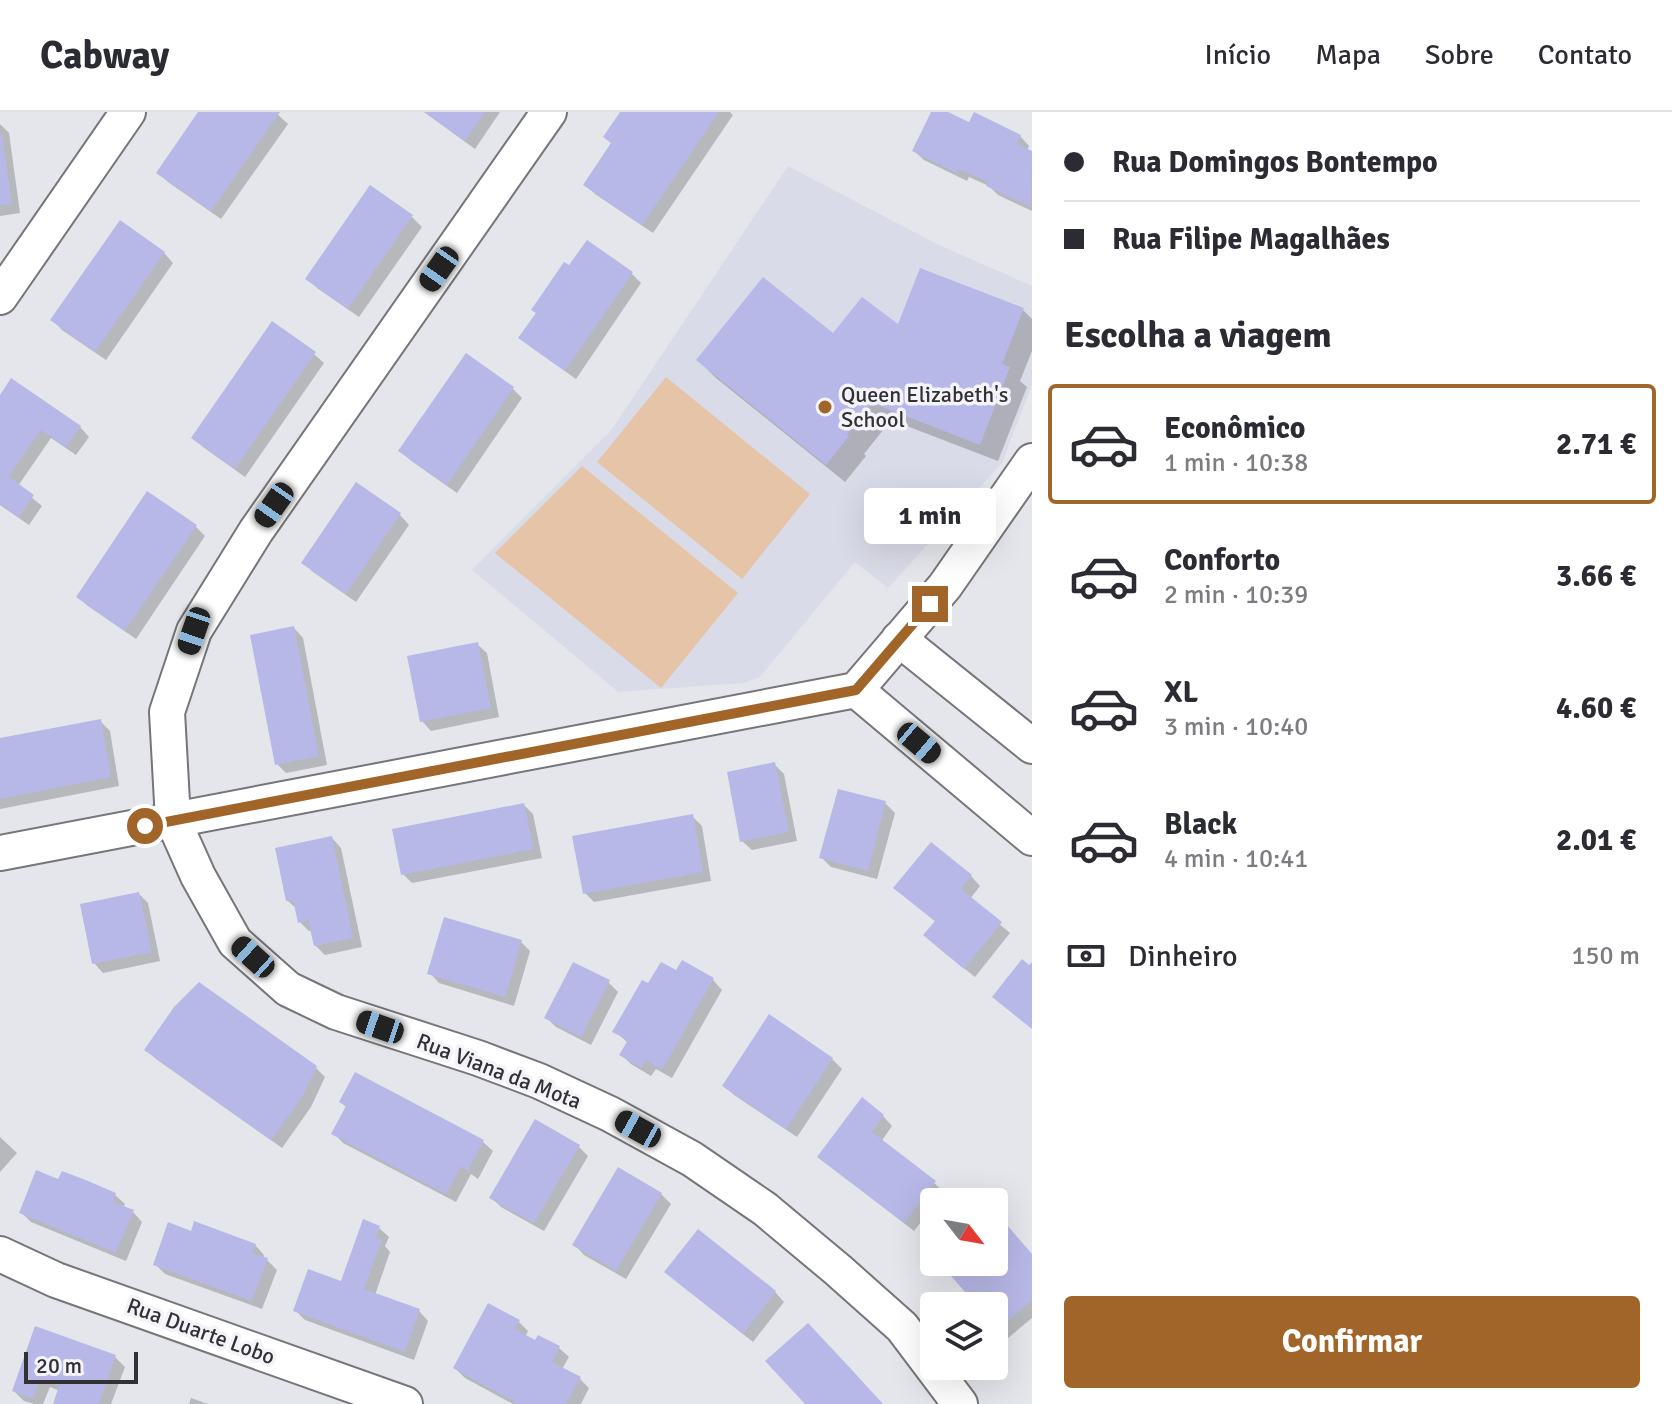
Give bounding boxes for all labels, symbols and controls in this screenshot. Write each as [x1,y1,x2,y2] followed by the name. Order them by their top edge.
[40,32,169,79] text: Cabway
[1204,38,1271,72] text: Início
[1315,38,1381,72] text: Mapa
[1425,38,1494,72] text: Sobre
[1538,38,1632,72] text: Contato
[1112,144,1438,181] text: Rua Domingos Bontempo
[1112,221,1390,258] text: Rua Filipe Magalhães
[415,242,463,296] car
[1064,313,1332,358] text: Escolha a viagem
[841,381,1008,433] place label: Queen Elizabeth's School
[816,398,834,416] marker: Queen Elizabeth's School
[1068,408,1140,480] icon: car
[1164,410,1306,447] text: Econômico
[1556,426,1636,463] text: 2.71 €
[1164,447,1308,479] text: 1 min · 10:38
[250,478,298,532] car
[864,488,996,544] callout: 1 min
[899,500,961,532] text: 1 min
[1068,540,1140,612] icon: car
[1164,542,1280,579] text: Conforto
[1556,558,1636,595] text: 3.66 €
[1164,579,1308,611] text: 2 min · 10:39
[912,586,948,622] route end
[175,604,213,658] car
[1068,672,1140,744] icon: car
[1164,674,1198,711] text: XL
[1556,690,1636,727] text: 4.60 €
[1164,711,1308,743] text: 3 min · 10:40
[893,718,945,768] car
[1068,804,1140,876] icon: car
[1164,806,1237,843] text: Black
[127,808,163,844] route start
[1556,822,1636,859] text: 2.01 €
[1164,843,1308,875] text: 4 min · 10:41
[227,932,279,982] car
[1064,934,1108,978] icon: cash
[1128,938,1238,975] text: Dinheiro
[1571,940,1640,972] text: 150 m
[353,1008,407,1046] car
[413,1027,585,1115] street label: Rua Viana da Mota
[611,1107,665,1151] car
[920,1188,1008,1276] north arrow
[920,1188,1008,1380] map controls
[123,1292,279,1370] street label: Rua Duarte Lobo
[920,1292,1008,1380] button: layers
[1064,1296,1640,1388] button: Confirmar
[24,1348,138,1384] scale bar
[36,1352,82,1379] text: 20 m

